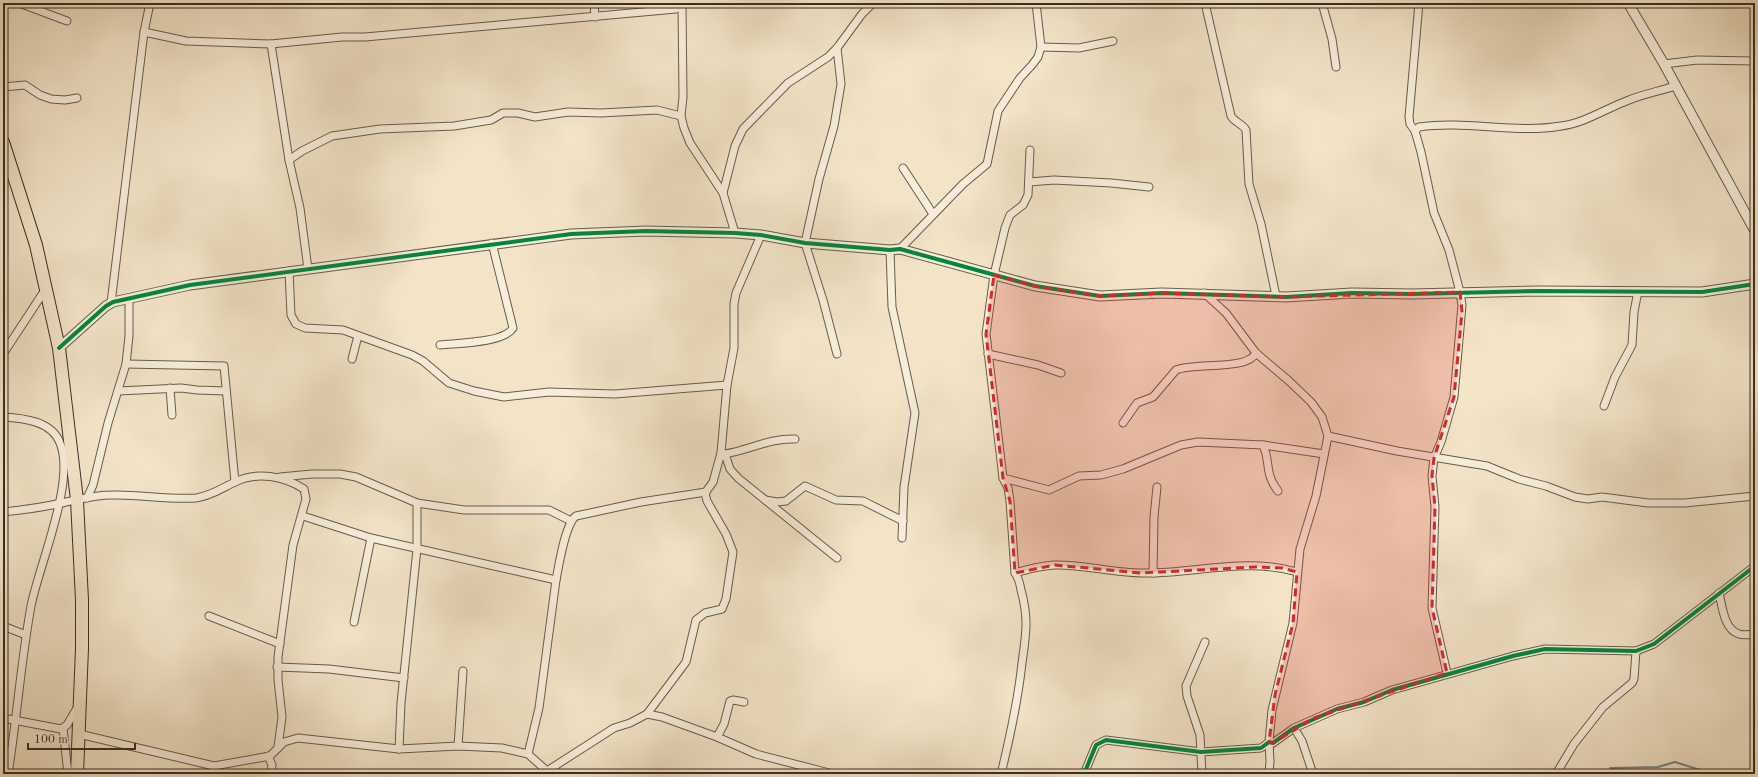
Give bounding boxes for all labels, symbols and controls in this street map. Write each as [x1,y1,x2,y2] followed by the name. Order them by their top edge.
[28,725,135,751] scale bar
[34,734,68,746] text: 100 m

